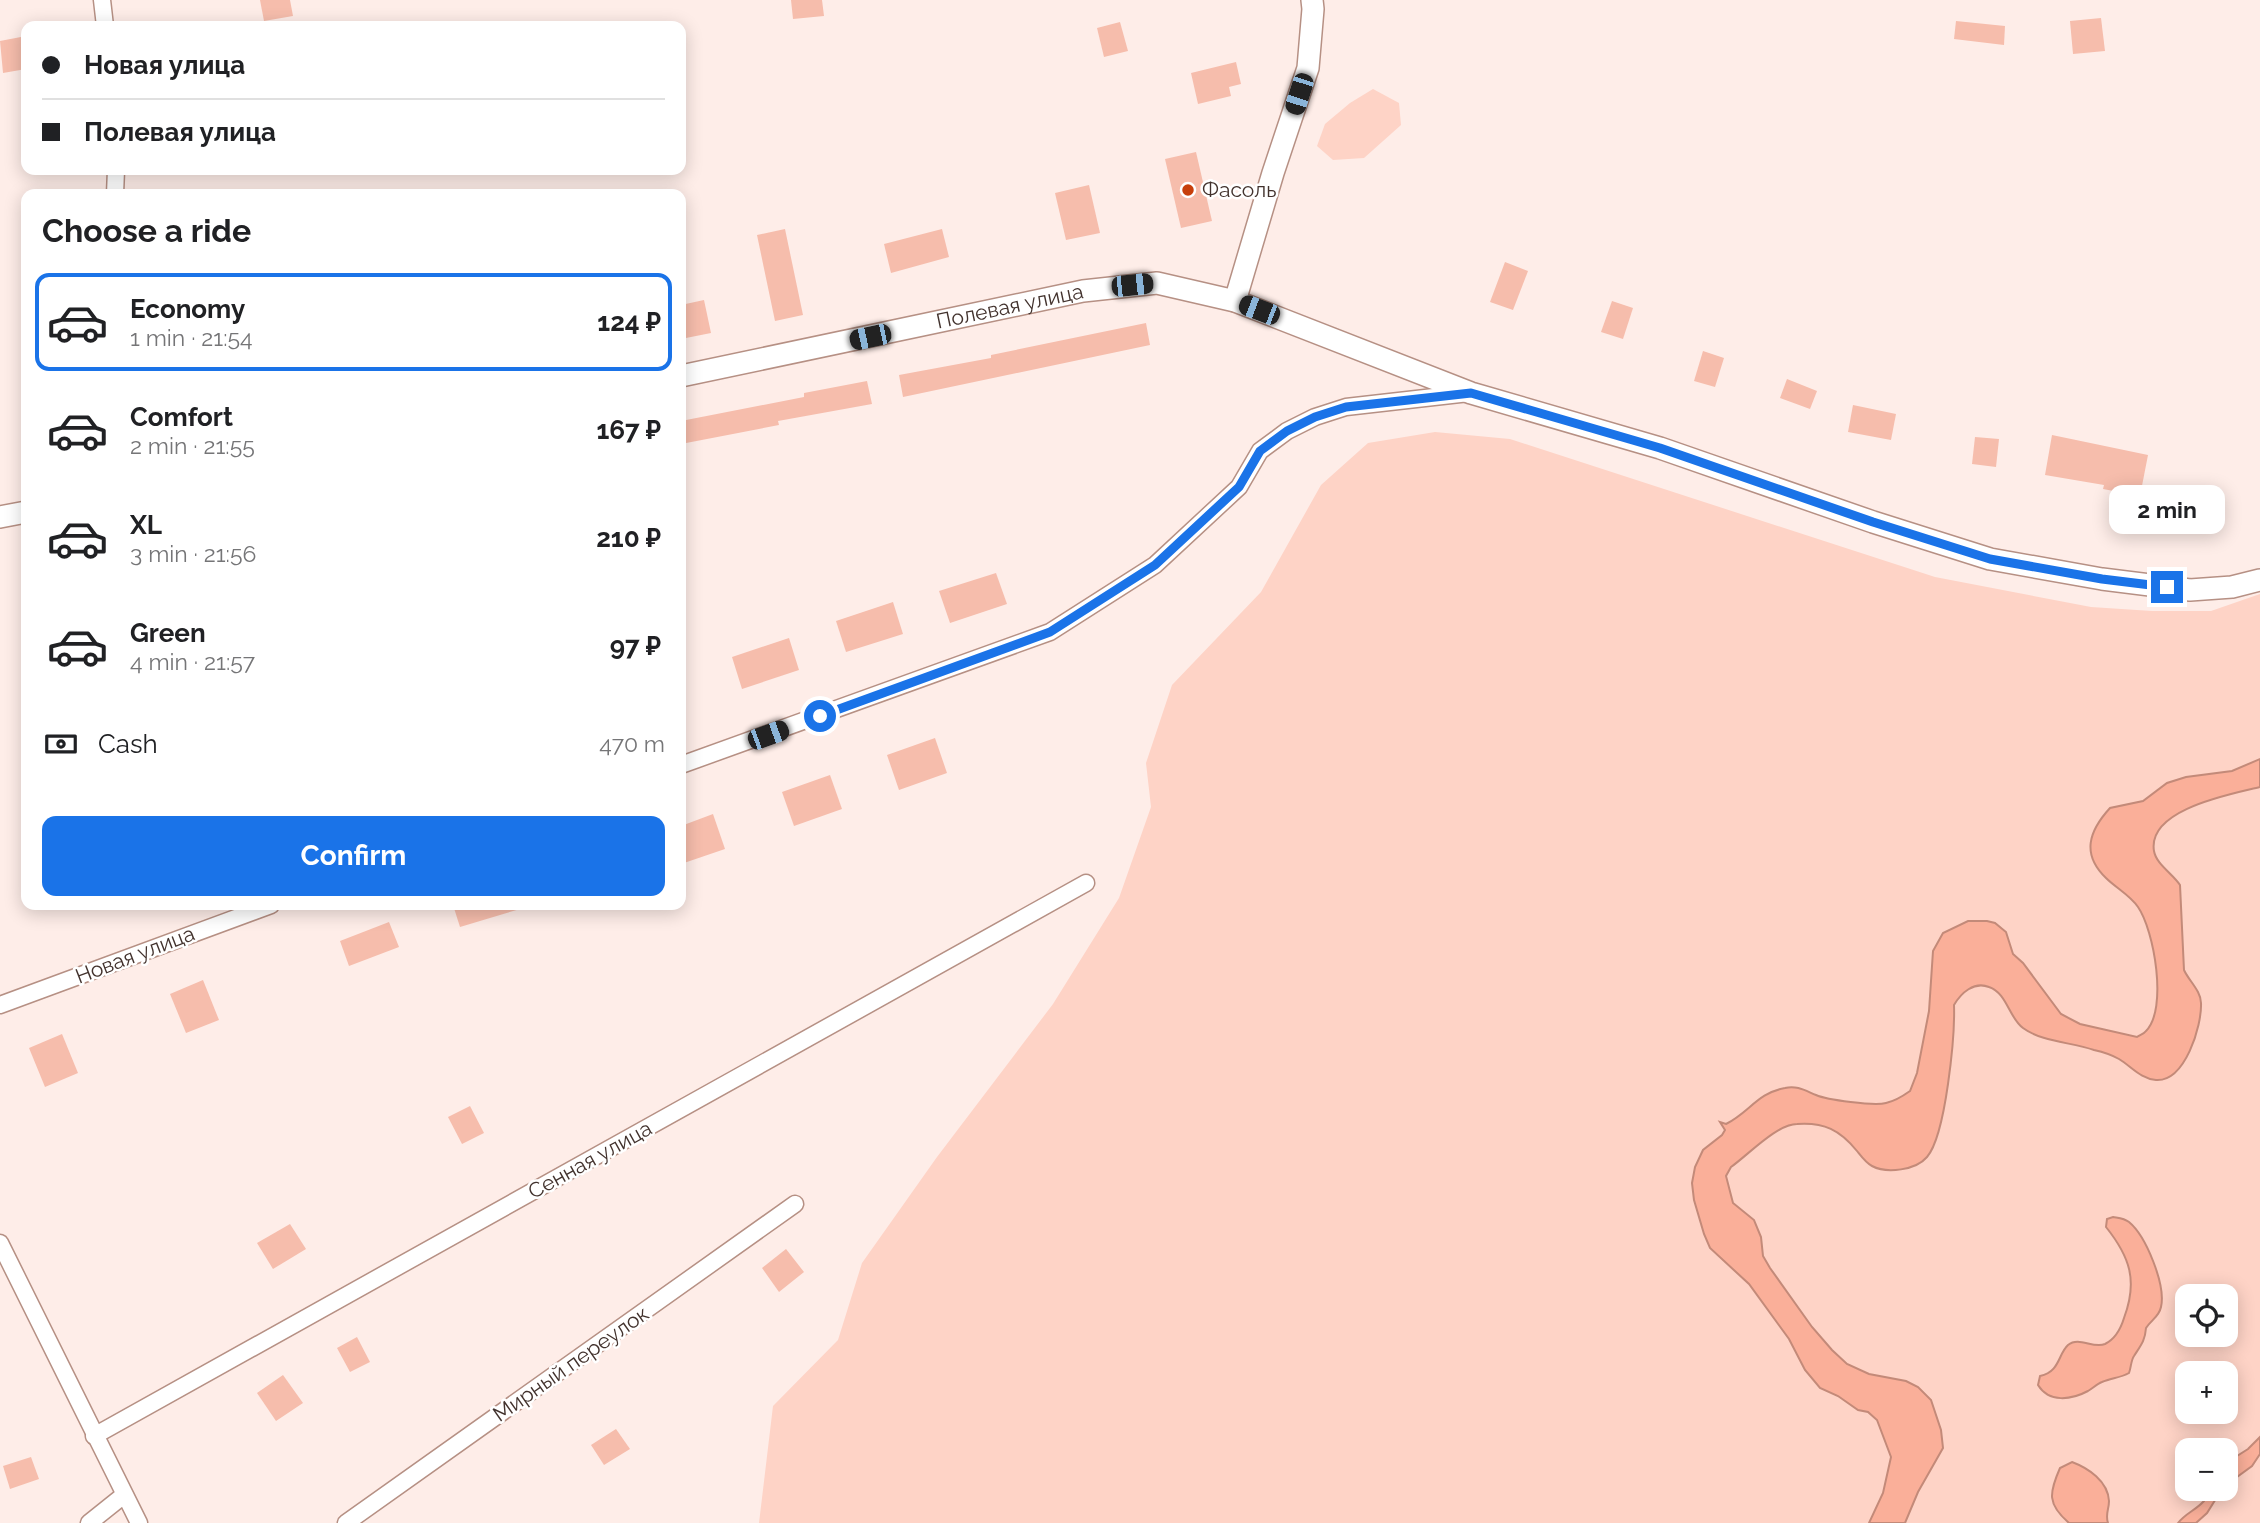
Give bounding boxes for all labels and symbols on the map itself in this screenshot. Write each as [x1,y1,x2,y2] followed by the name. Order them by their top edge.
[1283,71,1316,117] car
[1202,177,1277,202] place label: Фасоль
[1180,182,1196,198] marker: Фасоль
[1111,272,1154,298] car
[934,278,1085,334] street label: Полевая улица
[1236,293,1283,327] car
[848,322,893,352] car
[2109,486,2225,534] callout: 2 min
[2151,571,2183,603] route end
[804,700,836,732] route start
[745,718,792,752] car
[72,920,198,989] street label: Новая улица
[523,1115,656,1204] street label: Сенная улица
[488,1300,653,1427] street label: Мирный переулок

